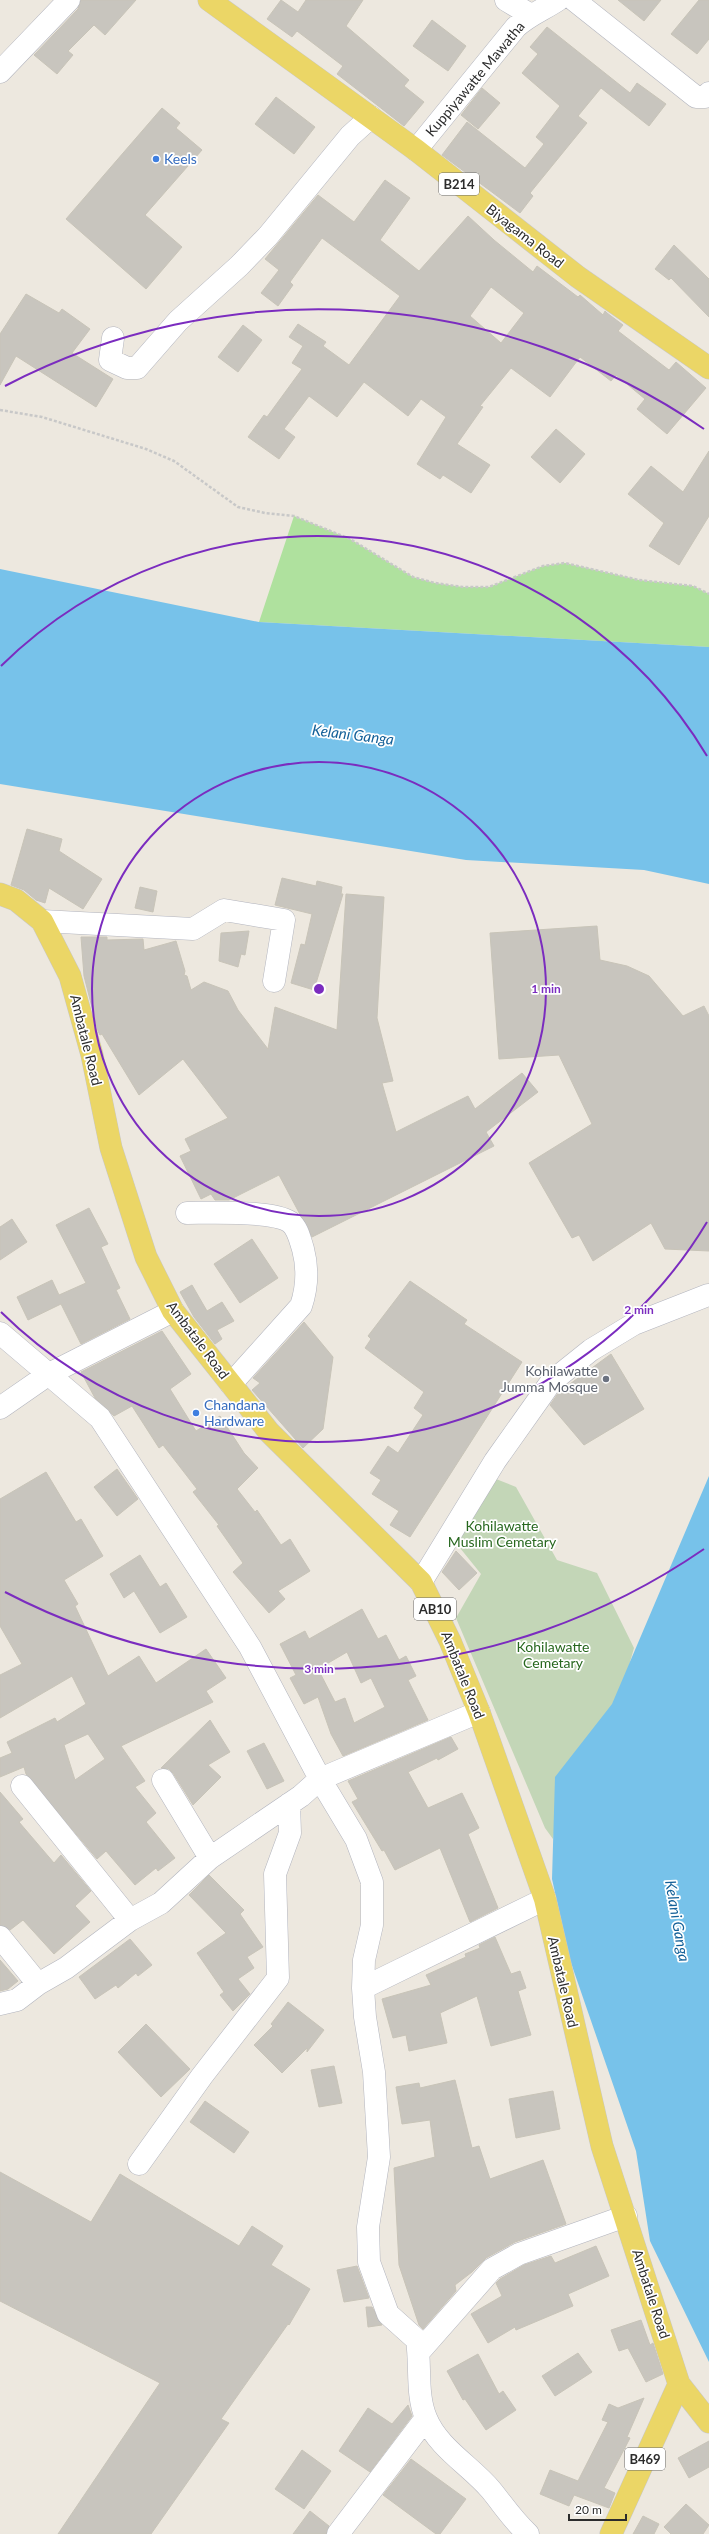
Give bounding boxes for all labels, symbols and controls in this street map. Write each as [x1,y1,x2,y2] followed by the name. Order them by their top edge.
[421,18,528,140] street label: Kuppiyawatte Mawatha
[164,150,197,167] place label: Keels
[151,154,161,164] marker: Keels
[439,173,479,195] road number: B214
[483,200,567,271] street label: Biyagama Road
[311,720,395,748] water label: Kelani Ganga
[531,981,561,996] text: 1 min
[312,982,326,996] centre of rings
[67,993,106,1087] street label: Ambatale Road
[164,1297,233,1382] street label: Ambatale Road
[624,1302,654,1317] text: 2 min
[501,1362,598,1395] place label: Kohilawatte Jumma Mosque
[601,1374,611,1384] marker: Kohilawatte Jumma Mosque
[204,1396,266,1429] place label: Chandana Hardware
[191,1408,201,1418] marker: Chandana Hardware
[448,1517,557,1550] park label: Kohilawatte Muslim Cemetary
[414,1598,456,1620] road number: AB10
[438,1629,489,1721] street label: Ambatale Road
[517,1638,589,1671] park label: Kohilawatte Cemetary
[304,1661,334,1676] text: 3 min
[662,1879,694,1963] water label: Kelani Ganga
[545,1935,582,2029] street label: Ambatale Road
[629,2247,674,2341] street label: Ambatale Road
[625,2448,665,2470] road number: B469
[569,2496,626,2522] scale bar
[575,2502,602,2517] text: 20 m

